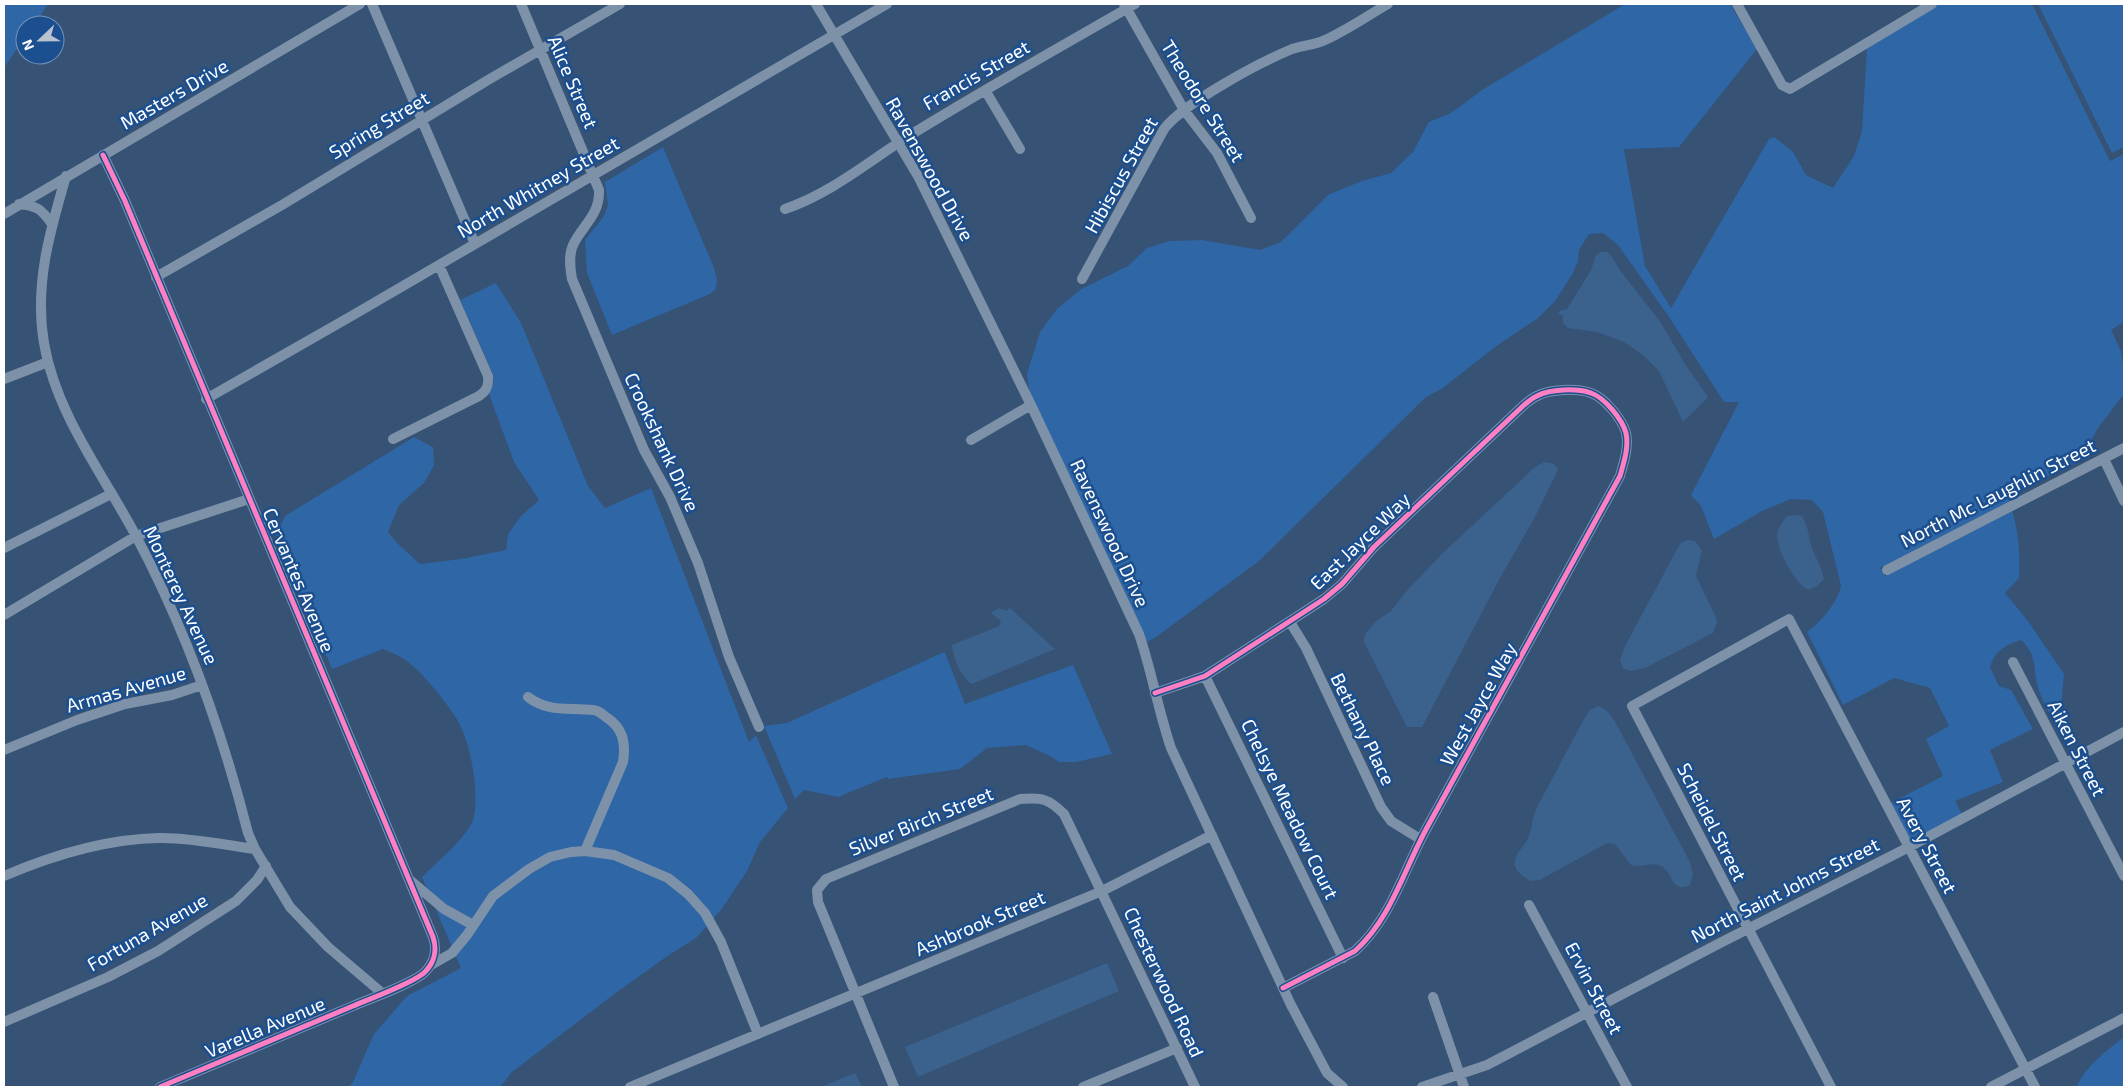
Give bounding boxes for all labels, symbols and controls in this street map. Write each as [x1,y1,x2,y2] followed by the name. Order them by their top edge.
[15,15,65,65] north arrow
[544,32,603,132] street label: Alice Street
[918,35,1033,114] street label: Francis Street
[1157,36,1250,166] street label: Theodore Street
[18,37,37,53] text: N
[116,53,232,134] street label: Masters Drive
[325,86,433,163] street label: Spring Street
[881,93,979,244] street label: Ravenswood Drive
[1079,113,1162,237] street label: Hibiscus Street
[453,131,623,242] street label: North Whitney Street
[620,369,705,515] street label: Crookshank Drive
[1896,433,2099,552] street label: North Mc Laughlin Street
[1066,455,1155,610] street label: Ravenswood Drive
[1305,487,1414,594] street label: East Jayce Way
[259,504,340,655] street label: Cervantes Avenue
[139,522,224,668] street label: Monterey Avenue
[1434,638,1521,769] street label: West Jayce Way
[63,660,188,717] street label: Armas Avenue
[1326,669,1401,789] street label: Bethany Place
[2044,696,2111,799] street label: Aiken Street
[1237,715,1344,903] street label: Chelsye Meadow Court
[1673,759,1752,885] street label: Scheidel Street
[845,781,996,860] street label: Silver Birch Street
[1892,793,1962,897] street label: Avery Street
[1687,832,1883,947] street label: North Saint Johns Street
[911,885,1048,960] street label: Ashbrook Street
[82,888,211,975] street label: Fortuna Avenue
[1120,903,1209,1060] street label: Chesterwood Road
[1561,938,1628,1038] street label: Ervin Street
[201,991,328,1062] street label: Varella Avenue

